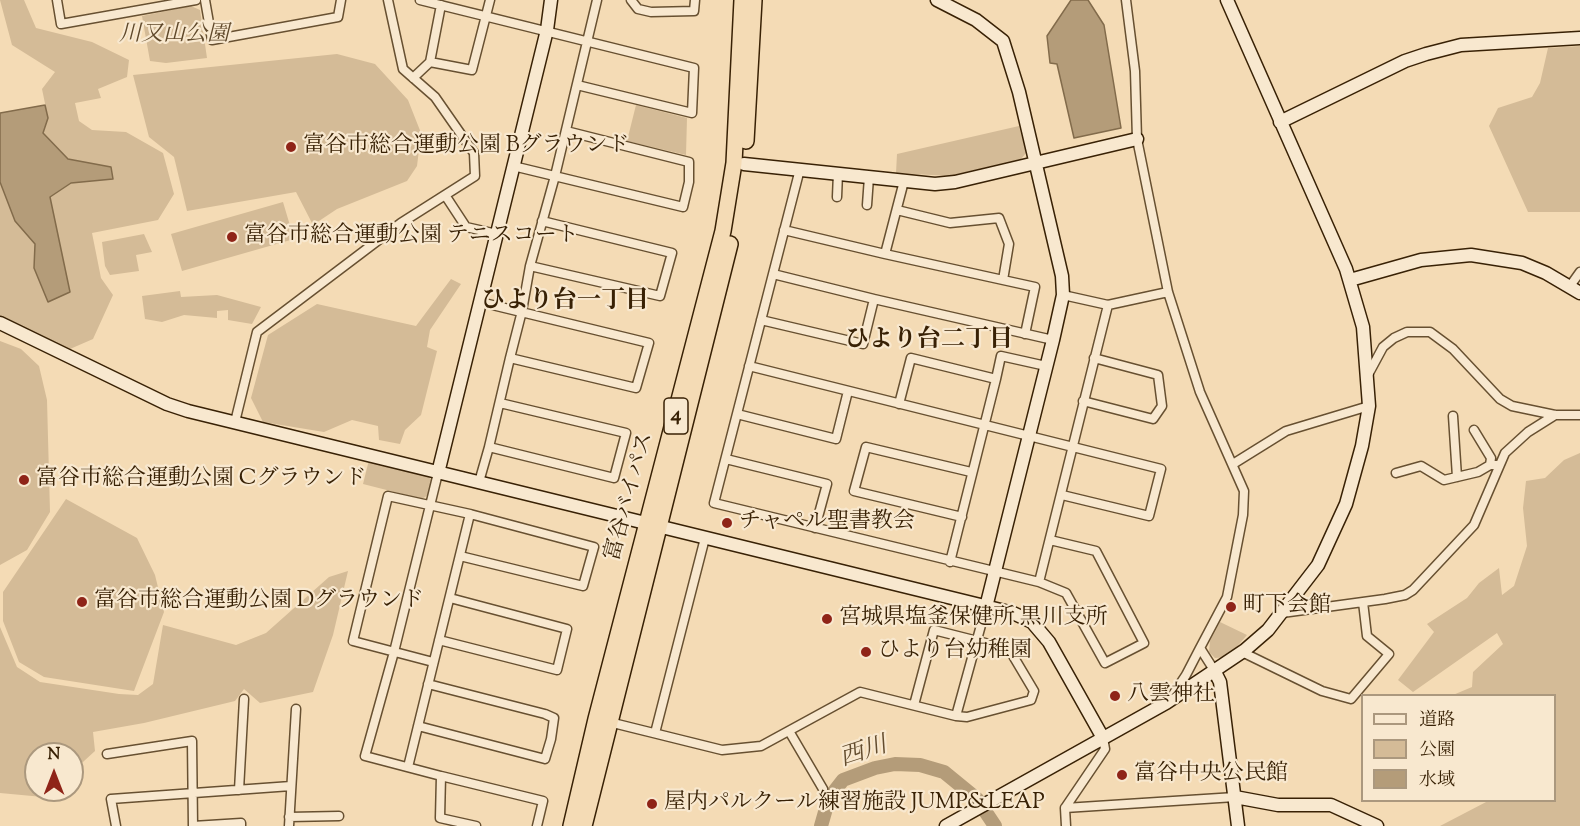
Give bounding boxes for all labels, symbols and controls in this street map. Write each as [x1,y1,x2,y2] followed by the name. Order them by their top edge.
[119,23,229,49] park label: 川又山公園
[303,134,630,160] place label: 富谷市総合運動公園 Bグラウンド
[284,140,298,154] marker: 富谷市総合運動公園 Bグラウンド
[244,224,579,250] place label: 富谷市総合運動公園 テニスコート
[225,230,239,244] marker: 富谷市総合運動公園 テニスコート
[481,289,649,317] district label: ひより台一丁目
[845,328,1013,356] district label: ひより台二丁目
[664,398,688,434] road number: 4
[601,430,661,564] street label: 富谷バイパス
[36,467,366,493] place label: 富谷市総合運動公園 Cグラウンド
[17,473,31,487] marker: 富谷市総合運動公園 Cグラウンド
[739,510,915,536] place label: チャペル聖書教会
[720,516,734,530] marker: チャペル聖書教会
[94,589,424,615] place label: 富谷市総合運動公園 Dグラウンド
[1243,594,1331,620] place label: 町下会館
[75,595,89,609] marker: 富谷市総合運動公園 Dグラウンド
[1224,600,1238,614] marker: 町下会館
[839,606,1108,632] place label: 宮城県塩釜保健所 黒川支所
[820,612,834,626] marker: 宮城県塩釜保健所 黒川支所
[878,639,1032,665] place label: ひより台幼稚園
[859,645,873,659] marker: ひより台幼稚園
[1127,683,1215,709] place label: 八雲神社
[1108,689,1122,703] marker: 八雲神社
[1361,694,1556,802] legend
[1419,708,1455,734] text: 道路
[837,733,891,775] water label: 西川
[1419,738,1455,764] text: 公園
[24,742,84,802] north arrow
[48,744,60,767] text: N
[1134,762,1288,788] place label: 富谷中央公民館
[1115,768,1129,782] marker: 富谷中央公民館
[1419,768,1455,794] text: 水域
[664,791,1045,817] place label: 屋内パルクール練習施設 JUMP&LEAP
[645,797,659,811] marker: 屋内パルクール練習施設 JUMP&LEAP

